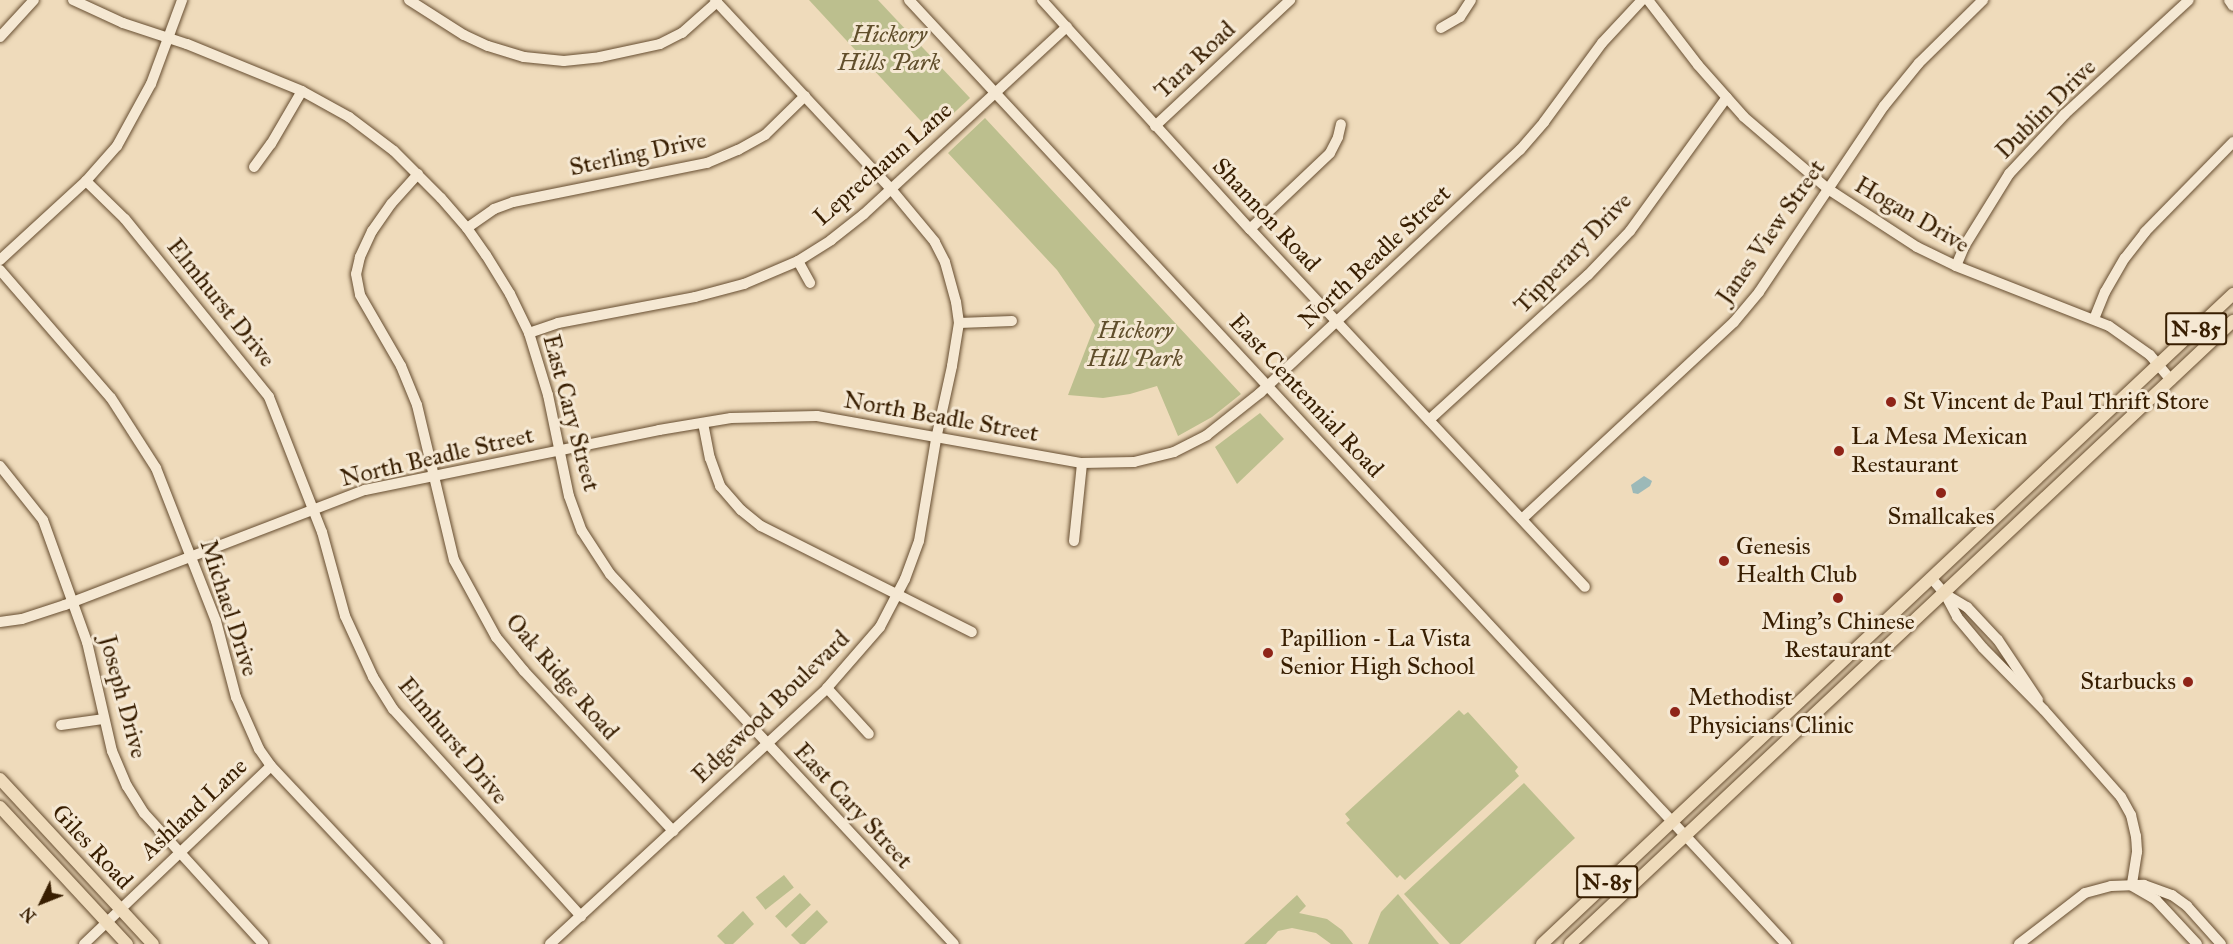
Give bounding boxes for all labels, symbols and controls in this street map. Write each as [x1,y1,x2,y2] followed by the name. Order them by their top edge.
[1148,15,1242,105] street label: Tara Road
[838,21,940,77] park label: Hickory Hills Park
[1990,53,2102,165] street label: Dublin Drive
[808,96,958,232] street label: Leprechaun Lane
[567,125,709,183] street label: Sterling Drive
[1206,152,1326,278] street label: Shannon Road
[1710,154,1832,310] street label: Janes View Street
[1849,171,1975,259] street label: Hogan Drive
[1293,179,1457,335] street label: North Beadle Street
[1508,186,1638,320] street label: Tipperary Drive
[160,233,282,373] street label: Elmhurst Drive
[1223,308,1389,484] street label: East Centennial Road
[2164,310,2228,348] road number: N-85
[1087,317,1183,373] park label: Hickory Hill Park
[536,331,606,495] street label: East Cary Street
[841,386,1041,448] street label: North Beadle Street
[1903,388,2209,416] place label: St Vincent de Paul Thrift Store
[1884,395,1898,409] marker: St Vincent de Paul Thrift Store
[338,421,536,493] street label: North Beadle Street
[1851,423,2027,479] place label: La Mesa Mexican Restaurant
[1832,444,1846,458] marker: La Mesa Mexican Restaurant
[1934,486,1948,500] marker: Smallcakes
[1888,503,1994,531] place label: Smallcakes
[1736,533,1857,589] place label: Genesis Health Club
[193,536,265,680] street label: Michael Drive
[1717,554,1731,568] marker: Genesis Health Club
[1831,591,1845,605] marker: Ming's Chinese Restaurant
[499,608,625,746] street label: Oak Ridge Road
[1761,608,1915,664] place label: Ming's Chinese Restaurant
[686,625,856,789] street label: Edgewood Boulevard
[1280,625,1475,681] place label: Papillion - La Vista Senior High School
[93,632,153,762] street label: Joseph Drive
[1261,646,1275,660] marker: Papillion - La Vista Senior High School
[2080,668,2176,696] place label: Starbucks
[392,672,514,810] street label: Elmhurst Drive
[2181,675,2195,689] marker: Starbucks
[1688,684,1854,740] place label: Methodist Physicians Clinic
[1666,703,1684,721] marker: Methodist Physicians Clinic
[787,737,919,875] street label: East Cary Street
[134,752,254,866] street label: Ashland Lane
[45,799,139,895] street label: Giles Road
[1576,863,1638,901] road number: N-85
[12,872,72,932] north arrow
[17,903,40,926] text: N

